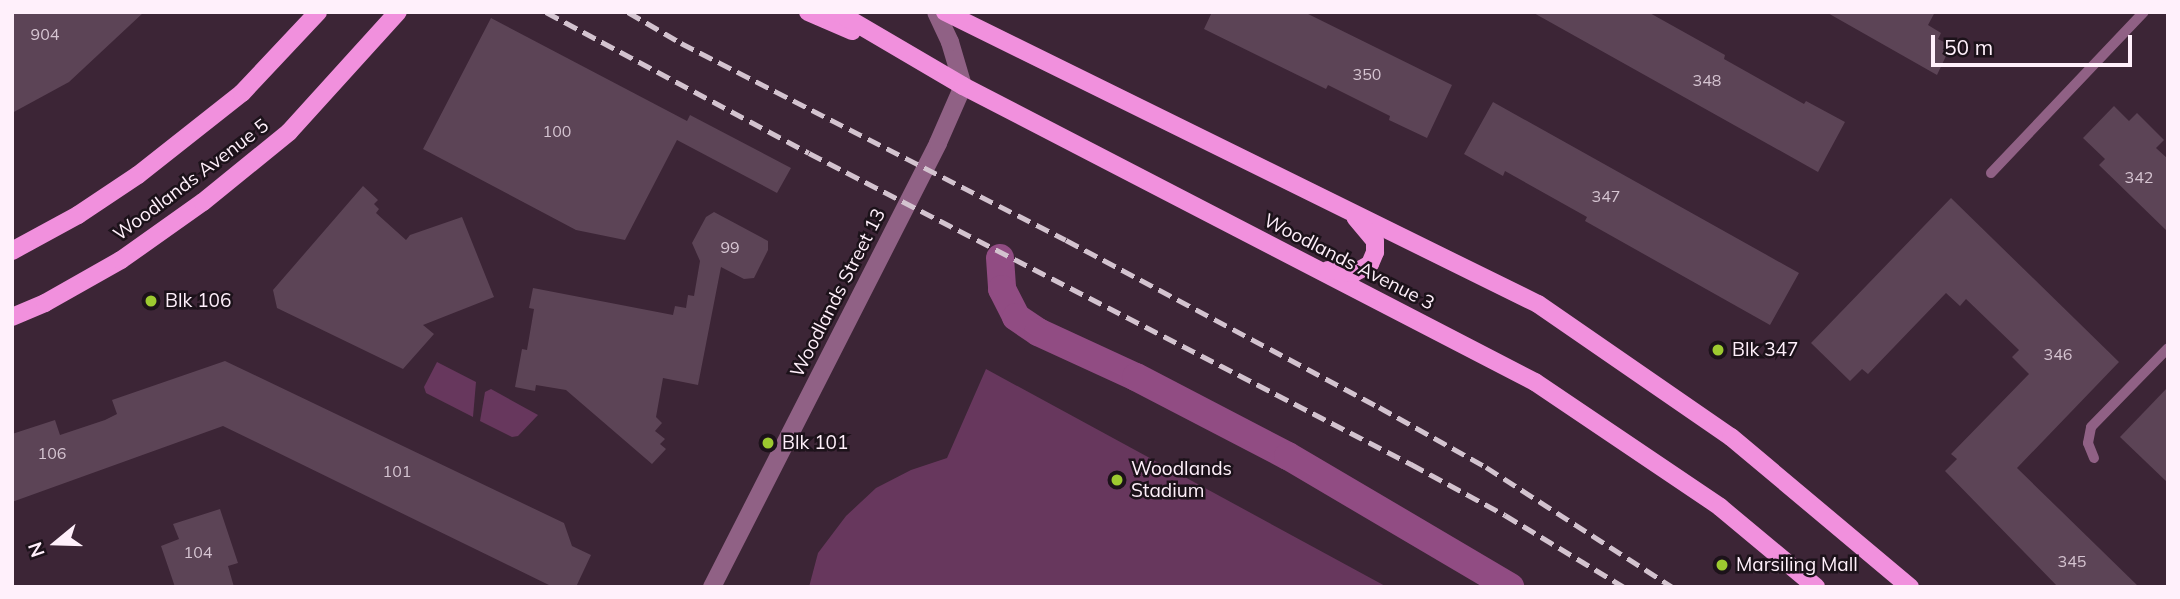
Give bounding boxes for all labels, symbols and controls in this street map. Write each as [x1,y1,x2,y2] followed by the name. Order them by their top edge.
[1935,21,2136,65] scale bar
[31,24,59,44] house number: 904
[1944,34,1993,60] text: 50 m
[1353,64,1381,84] house number: 350
[1693,70,1721,90] house number: 348
[109,114,273,246] street label: Woodlands Avenue 5
[543,121,571,141] house number: 100
[2125,167,2153,187] house number: 342
[1592,186,1620,206] house number: 347
[786,205,890,381] street label: Woodlands Street 13
[1260,209,1438,315] street label: Woodlands Avenue 3
[720,237,740,257] house number: 99
[165,290,231,312] place label: Blk 106
[143,293,159,309] marker: Blk 106
[1732,339,1798,361] place label: Blk 347
[1710,342,1726,358] marker: Blk 347
[2044,344,2072,364] house number: 346
[782,432,848,454] place label: Blk 101
[760,435,776,451] marker: Blk 101
[38,443,66,463] house number: 106
[1131,458,1232,502] place label: Woodlands Stadium
[383,461,411,481] house number: 101
[1109,472,1125,488] marker: Woodlands Stadium
[21,508,91,578] north arrow
[22,539,50,561] text: N
[184,542,212,562] house number: 104
[2058,551,2086,571] house number: 345
[1736,554,1858,576] place label: Marsiling Mall
[1714,557,1730,573] marker: Marsiling Mall

